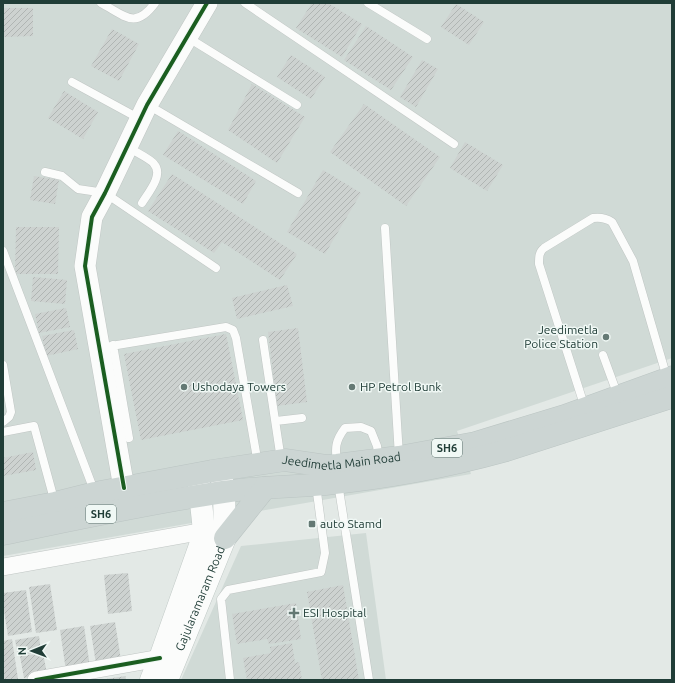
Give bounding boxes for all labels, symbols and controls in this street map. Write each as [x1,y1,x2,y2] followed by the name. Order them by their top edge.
[524,323,598,350] place label: Jeedimetla Police Station
[601,332,611,342] marker: Jeedimetla Police Station
[192,380,286,393] place label: Ushodaya Towers
[360,380,441,393] place label: HP Petrol Bunk
[179,382,189,392] marker: Ushodaya Towers
[347,382,357,392] marker: HP Petrol Bunk
[432,439,462,457] road number: SH6
[281,450,402,472] street label: Jeedimetla Main Road
[86,505,116,523] road number: SH6
[320,517,382,530] place label: auto Stamd
[307,519,317,529] marker: auto Stamd
[173,544,227,653] street label: Gajularamaram Road
[303,606,366,619] place label: ESI Hospital
[288,607,300,619] marker: ESI Hospital
[12,631,52,671] north arrow
[16,647,28,655] text: N

